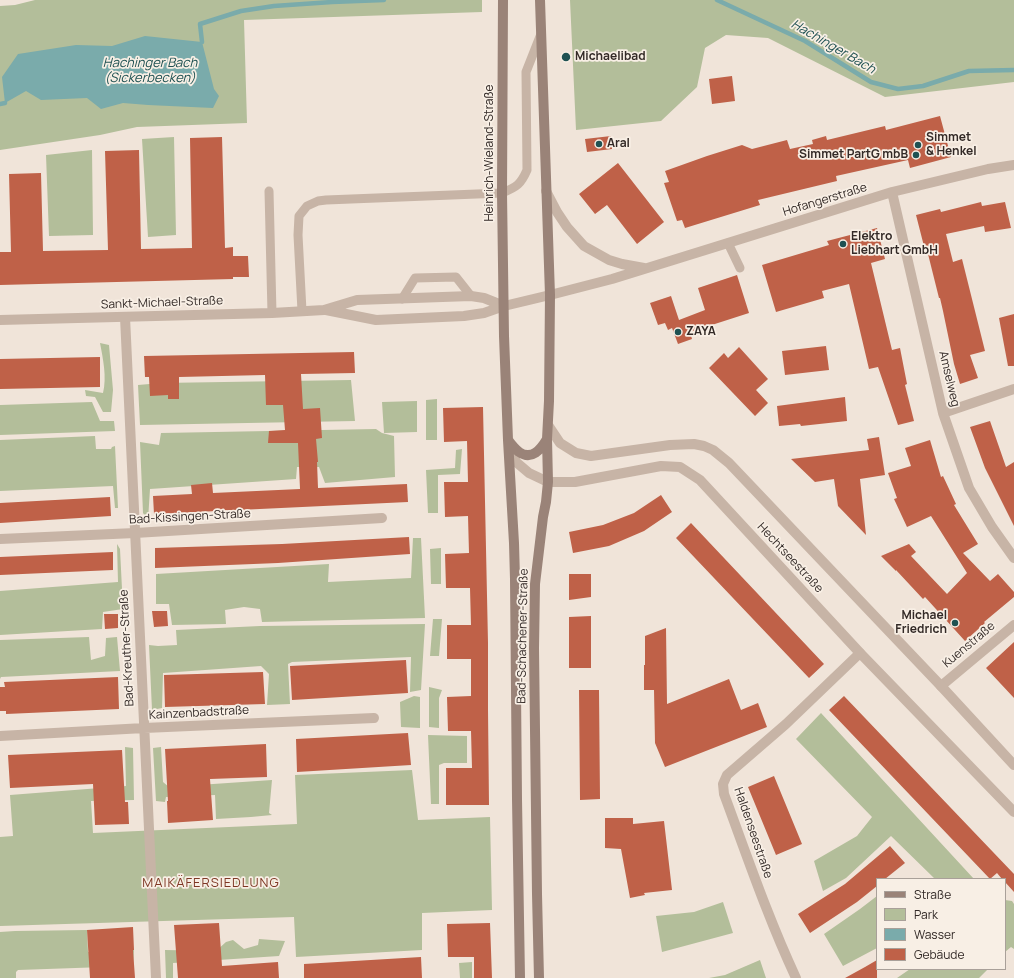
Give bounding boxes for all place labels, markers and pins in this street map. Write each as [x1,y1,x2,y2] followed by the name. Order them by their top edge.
[575,50,646,64] place label: Michaelibad
[560,51,572,63] marker: Michaelibad
[926,131,977,159] place label: Simmet & Henkel
[607,137,630,151] place label: Aral
[594,139,604,149] marker: Aral
[913,140,923,150] marker: Simmet & Henkel
[799,148,908,162] place label: Simmet PartG mbB
[911,150,921,160] marker: Simmet PartG mbB
[851,230,938,258] place label: Elektro Liebhart GmbH
[838,239,848,249] marker: Elektro Liebhart GmbH
[686,325,716,339] place label: ZAYA
[673,327,683,337] marker: ZAYA
[895,609,947,637] place label: Michael Friedrich
[950,618,960,628] marker: Michael Friedrich

